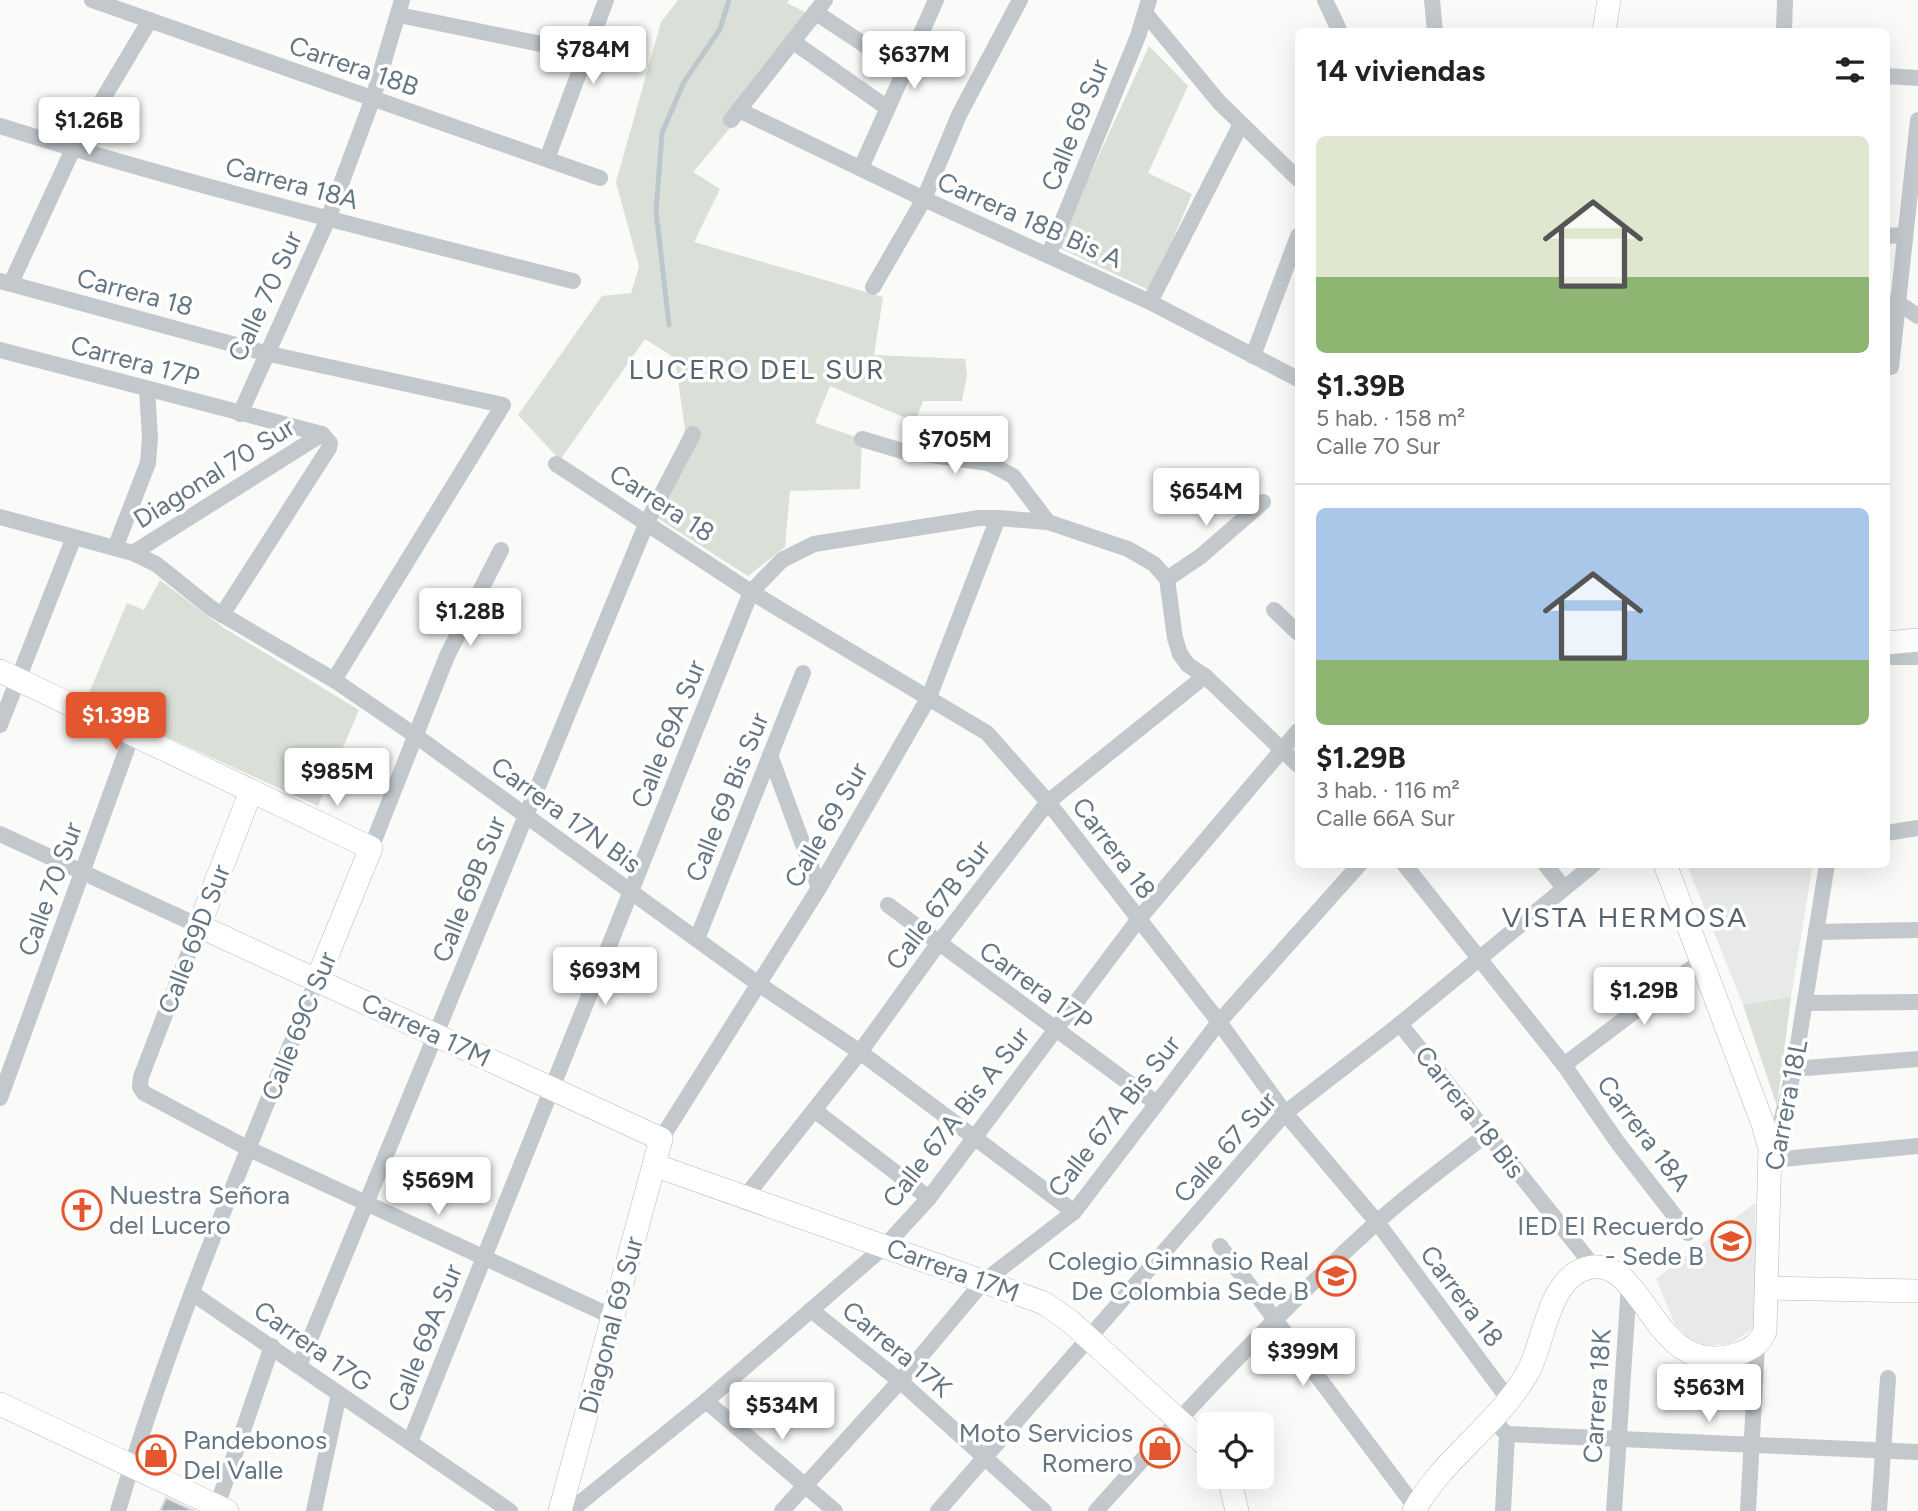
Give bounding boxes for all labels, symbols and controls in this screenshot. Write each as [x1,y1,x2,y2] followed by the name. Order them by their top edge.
[544,27,642,86] pin: $784M
[285,29,423,103] street label: Carrera 18B
[865,32,963,91] pin: $637M
[556,35,630,63] text: $784M
[878,40,950,68] text: $637M
[1831,51,1869,89] icon: filters
[1316,52,1485,89] text: 14 viviendas
[1034,54,1116,196] street label: Calle 69 Sur
[32,97,146,157] pin: $1.26B
[55,106,123,134] text: $1.26B
[222,150,362,216] street label: Carrera 18A
[932,165,1128,275] street label: Carrera 18B Bis A
[1530,181,1656,307] icon: home
[221,225,309,366] street label: Calle 70 Sur
[73,261,197,323] street label: Carrera 18
[67,328,203,394] street label: Carrera 17P
[628,352,886,386] district label: LUCERO DEL SUR
[1316,367,1405,404] text: $1.39B
[1316,404,1465,432] text: 5 hab. · 158 m²
[128,411,301,535] street label: Diagonal 70 Sur
[906,416,1004,476] pin: $705M
[918,425,992,453] text: $705M
[1316,432,1440,460] text: Calle 70 Sur
[603,457,721,549] street label: Carrera 18
[1157,468,1255,528] pin: $654M
[1169,477,1243,505] text: $654M
[1530,553,1656,679] icon: home
[413,588,527,648] pin: $1.28B
[435,597,505,625] text: $1.28B
[624,655,712,813] street label: Calle 69A Sur
[59,692,173,752] pin: $1.39B
[82,701,150,729] text: $1.39B
[679,708,776,886] street label: Calle 69 Bis Sur
[1316,739,1406,776] text: $1.29B
[288,748,386,808] pin: $985M
[485,750,647,880] street label: Carrera 17N Bis
[300,757,374,785] text: $985M
[777,757,875,893] street label: Calle 69 Sur
[1316,776,1460,804] text: 3 hab. · 116 m²
[1065,791,1163,905] street label: Carrera 18
[1316,804,1455,832] text: Calle 66A Sur
[425,811,513,967] street label: Calle 69B Sur
[11,817,89,960] street label: Calle 70 Sur
[879,834,997,976] street label: Calle 67B Sur
[151,860,237,1018] street label: Calle 69D Sur
[1502,900,1748,934] district label: VISTA HERMOSA
[973,934,1099,1038] street label: Carrera 17P
[255,947,343,1105] street label: Calle 69C Sur
[556,948,654,1007] pin: $693M
[569,956,641,984] text: $693M
[1587,968,1701,1027] pin: $1.29B
[1610,976,1678,1004] text: $1.29B
[356,986,496,1074] street label: Carrera 17M
[876,1020,1037,1214] street label: Calle 67A Bis A Sur
[1041,1029,1187,1203] street label: Calle 67A Bis Sur
[1758,1036,1814,1173] street label: Carrera 18L
[1408,1039,1532,1185] street label: Carrera 18 Bis
[1590,1069,1698,1197] street label: Carrera 18A
[1167,1085,1283,1209] street label: Calle 67 Sur
[389,1158,487,1217] pin: $569M
[402,1166,474,1194] text: $569M
[109,1179,290,1241] place label: Nuestra Señora del Lucero
[61,1189,103,1231] church icon: Nuestra Señora del Lucero
[1517,1210,1704,1272] place label: IED El Recuerdo - Sede B
[1710,1220,1752,1262] school or university icon: IED El Recuerdo - Sede B
[882,1231,1024,1309] street label: Carrera 17M
[572,1232,650,1417] street label: Diagonal 69 Sur
[1413,1239,1511,1353] street label: Carrera 18
[1048,1245,1309,1307] place label: Colegio Gimnasio Real De Colombia Sede B
[1315,1255,1357,1297] school or university icon: Colegio Gimnasio Real De Colombia Sede B
[381,1259,469,1417] street label: Calle 69A Sur
[248,1294,378,1398] street label: Carrera 17G
[836,1294,958,1404] street label: Carrera 17K
[1254,1328,1352,1388] pin: $399M
[1576,1328,1618,1464] street label: Carrera 18K
[1267,1337,1339,1365] text: $399M
[1660,1364,1758,1424] pin: $563M
[1673,1373,1745,1401] text: $563M
[733,1382,831,1442] pin: $534M
[745,1391,819,1419] text: $534M
[1197,1412,1274,1489] map controls
[1197,1412,1274,1489] button: locate
[959,1417,1133,1479] place label: Moto Servicios Romero
[183,1424,327,1486] place label: Pandebonos Del Valle
[1139,1427,1181,1469] shop icon: Moto Servicios Romero
[135,1434,177,1476] shop icon: Pandebonos Del Valle

